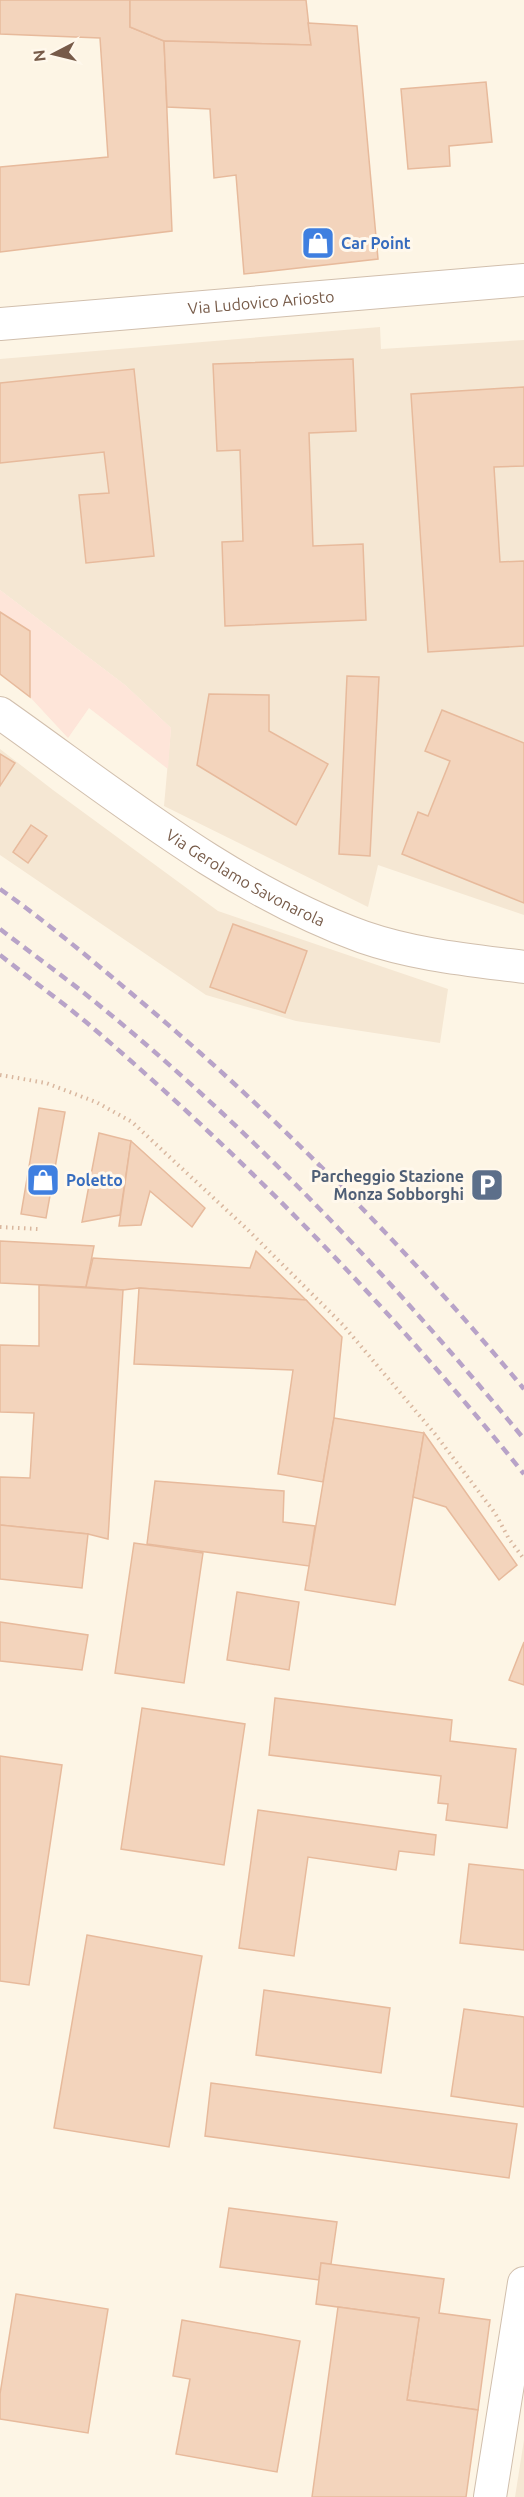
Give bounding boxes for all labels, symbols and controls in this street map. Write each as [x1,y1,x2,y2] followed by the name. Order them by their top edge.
[24,24,84,84] north arrow
[29,49,49,63] text: N
[300,225,336,261] shop icon: Car Point
[341,234,411,252] place label: Car Point
[187,287,335,317] street label: Via Ludovico Ariosto
[163,825,328,930] street label: Via Gerolamo Savonarola
[25,1162,61,1198] shop icon: Poletto
[311,1167,464,1203] place label: Parcheggio Stazione Monza Sobborghi
[469,1167,505,1203] parking icon: Parcheggio Stazione Monza Sobborghi
[66,1171,123,1189] place label: Poletto

